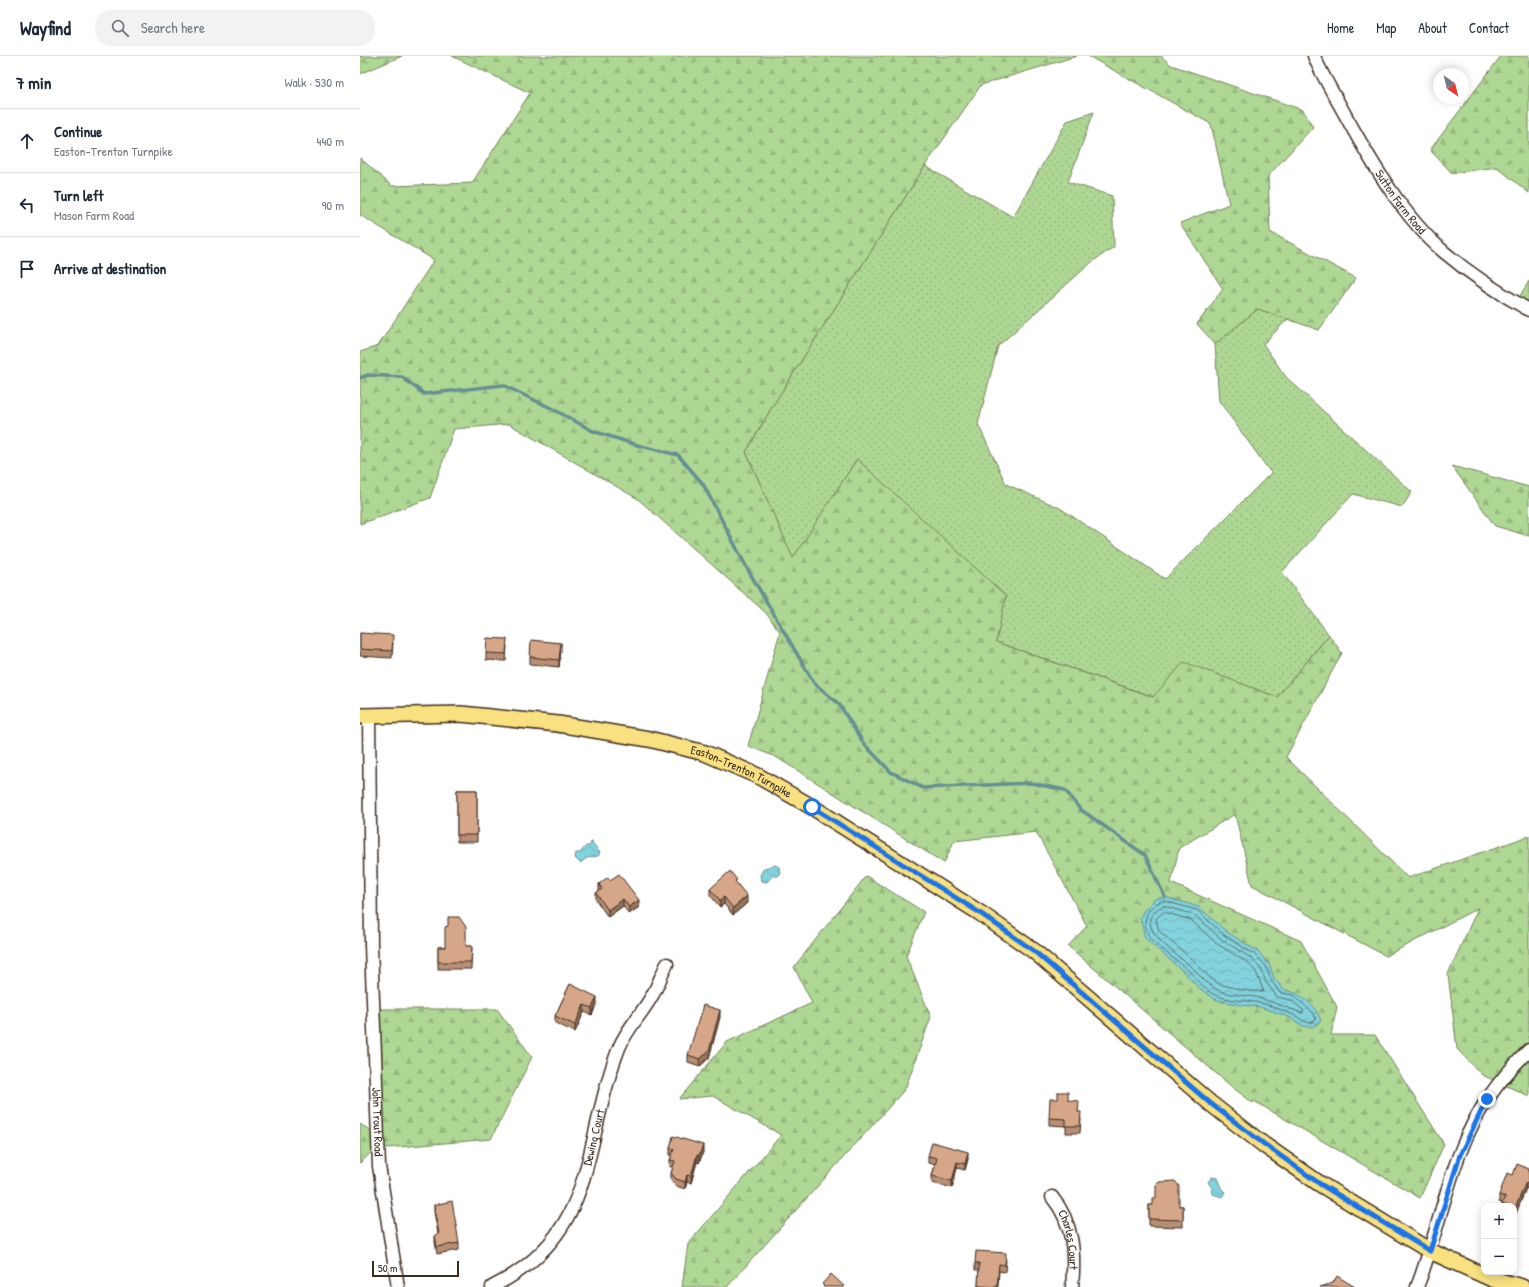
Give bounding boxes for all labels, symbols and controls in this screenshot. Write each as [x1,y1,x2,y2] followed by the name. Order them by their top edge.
[95,10,375,46] search box
[20,15,71,41] text: Wayfind
[109,17,131,39] icon: search
[141,17,205,38] text: Search here
[1327,18,1354,37] text: Home
[1376,18,1396,37] text: Map
[1418,18,1447,37] text: About
[1469,18,1509,37] text: Contact
[1433,68,1469,104] north arrow
[16,71,51,94] text: 7 min
[284,73,344,91] text: Walk · 530 m
[54,121,102,142] text: Continue
[16,130,38,152] icon: ahead
[317,132,344,150] text: 440 m
[54,142,173,160] text: Easton-Trenton Turnpike
[1371,166,1430,238] street label: Sutton Farm Road
[54,185,104,206] text: Turn left
[16,194,38,216] icon: left
[322,196,344,214] text: 90 m
[54,206,134,224] text: Mason Farm Road
[16,258,38,280] icon: arrive
[54,258,166,279] text: Arrive at destination
[689,741,795,802] street label: Easton-Trenton Turnpike
[803,798,821,816] route start
[368,1087,388,1157] street label: John Trout Road
[1478,1090,1496,1108] route end
[579,1107,608,1167] street label: Dewing Court
[1481,1203,1517,1275] map controls
[1481,1203,1517,1239] button: +
[1054,1206,1082,1271] street label: Charles Court
[1481,1239,1517,1275] button: −
[372,1259,459,1278] scale bar
[378,1261,398,1275] text: 50 m

